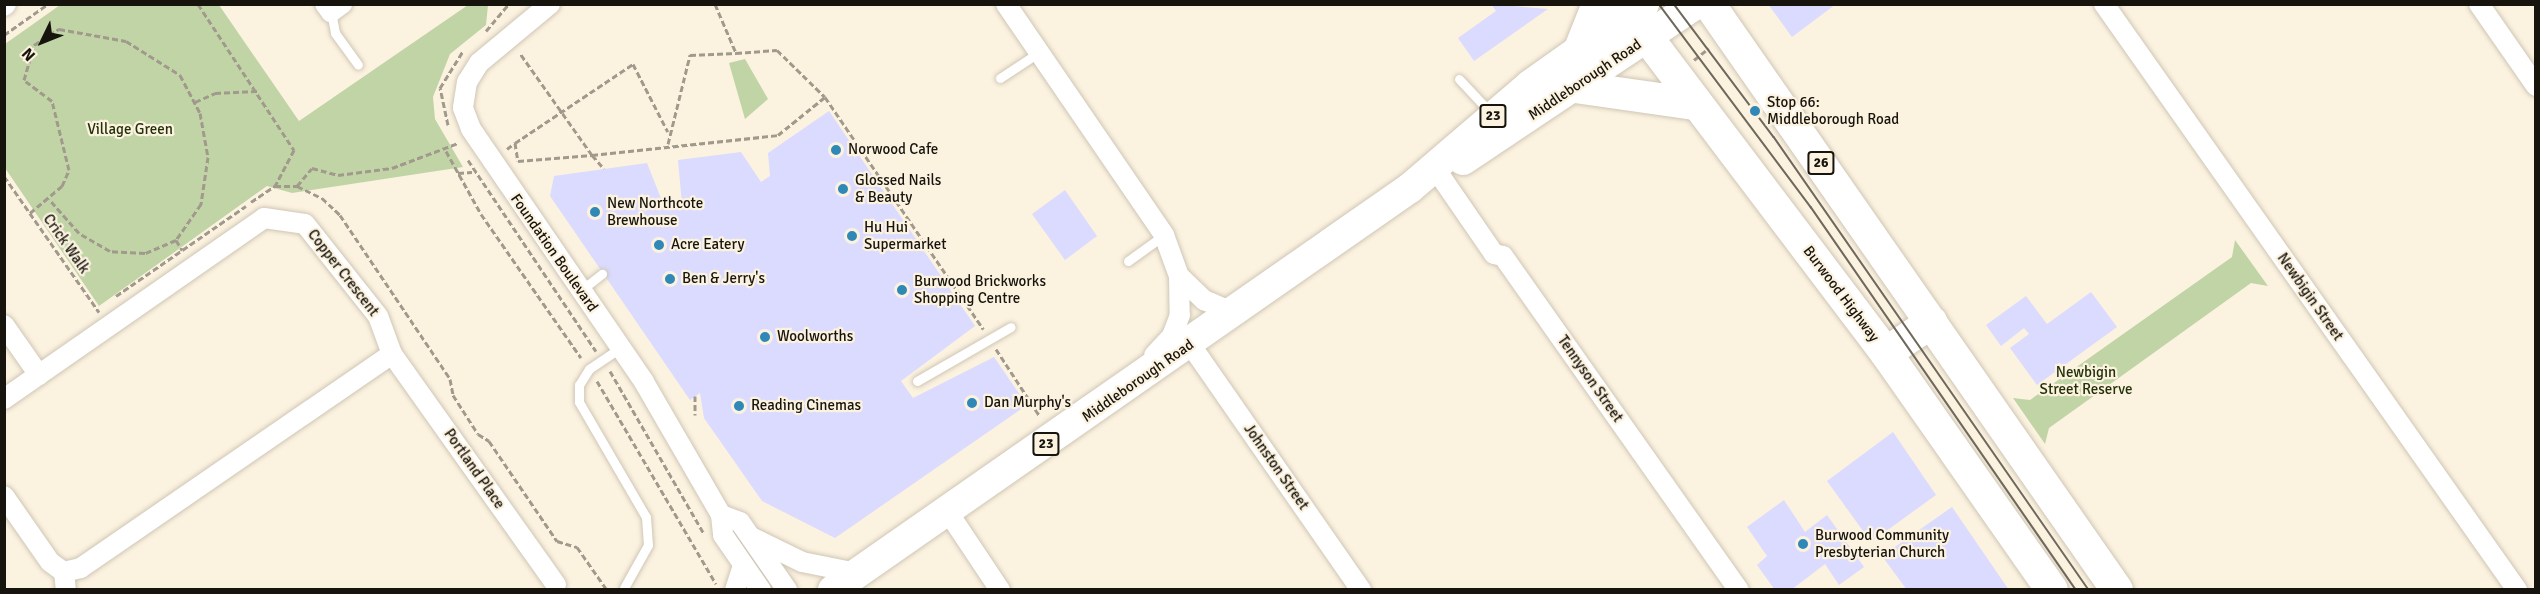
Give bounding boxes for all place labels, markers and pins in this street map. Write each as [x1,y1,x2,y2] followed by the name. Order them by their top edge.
[1767,93,1899,128] place label: Stop 66: Middleborough Road
[1748,104,1762,118] marker: Stop 66: Middleborough Road
[848,141,938,159] place label: Norwood Cafe
[829,143,843,157] marker: Norwood Cafe
[855,171,941,206] place label: Glossed Nails & Beauty
[836,182,850,196] marker: Glossed Nails & Beauty
[607,194,703,229] place label: New Northcote Brewhouse
[588,205,602,219] marker: New Northcote Brewhouse
[864,218,947,253] place label: Hu Hui Supermarket
[845,229,859,243] marker: Hu Hui Supermarket
[671,236,745,254] place label: Acre Eatery
[652,238,666,252] marker: Acre Eatery
[682,270,765,288] place label: Ben & Jerry's
[663,272,677,286] marker: Ben & Jerry's
[914,272,1046,307] place label: Burwood Brickworks Shopping Centre
[895,283,909,297] marker: Burwood Brickworks Shopping Centre
[777,328,853,346] place label: Woolworths
[758,330,772,344] marker: Woolworths
[984,394,1071,412] place label: Dan Murphy's
[965,396,979,410] marker: Dan Murphy's
[751,397,861,415] place label: Reading Cinemas
[732,399,746,413] marker: Reading Cinemas
[1815,526,1949,561] place label: Burwood Community Presbyterian Church
[1796,537,1810,551] marker: Burwood Community Presbyterian Church

